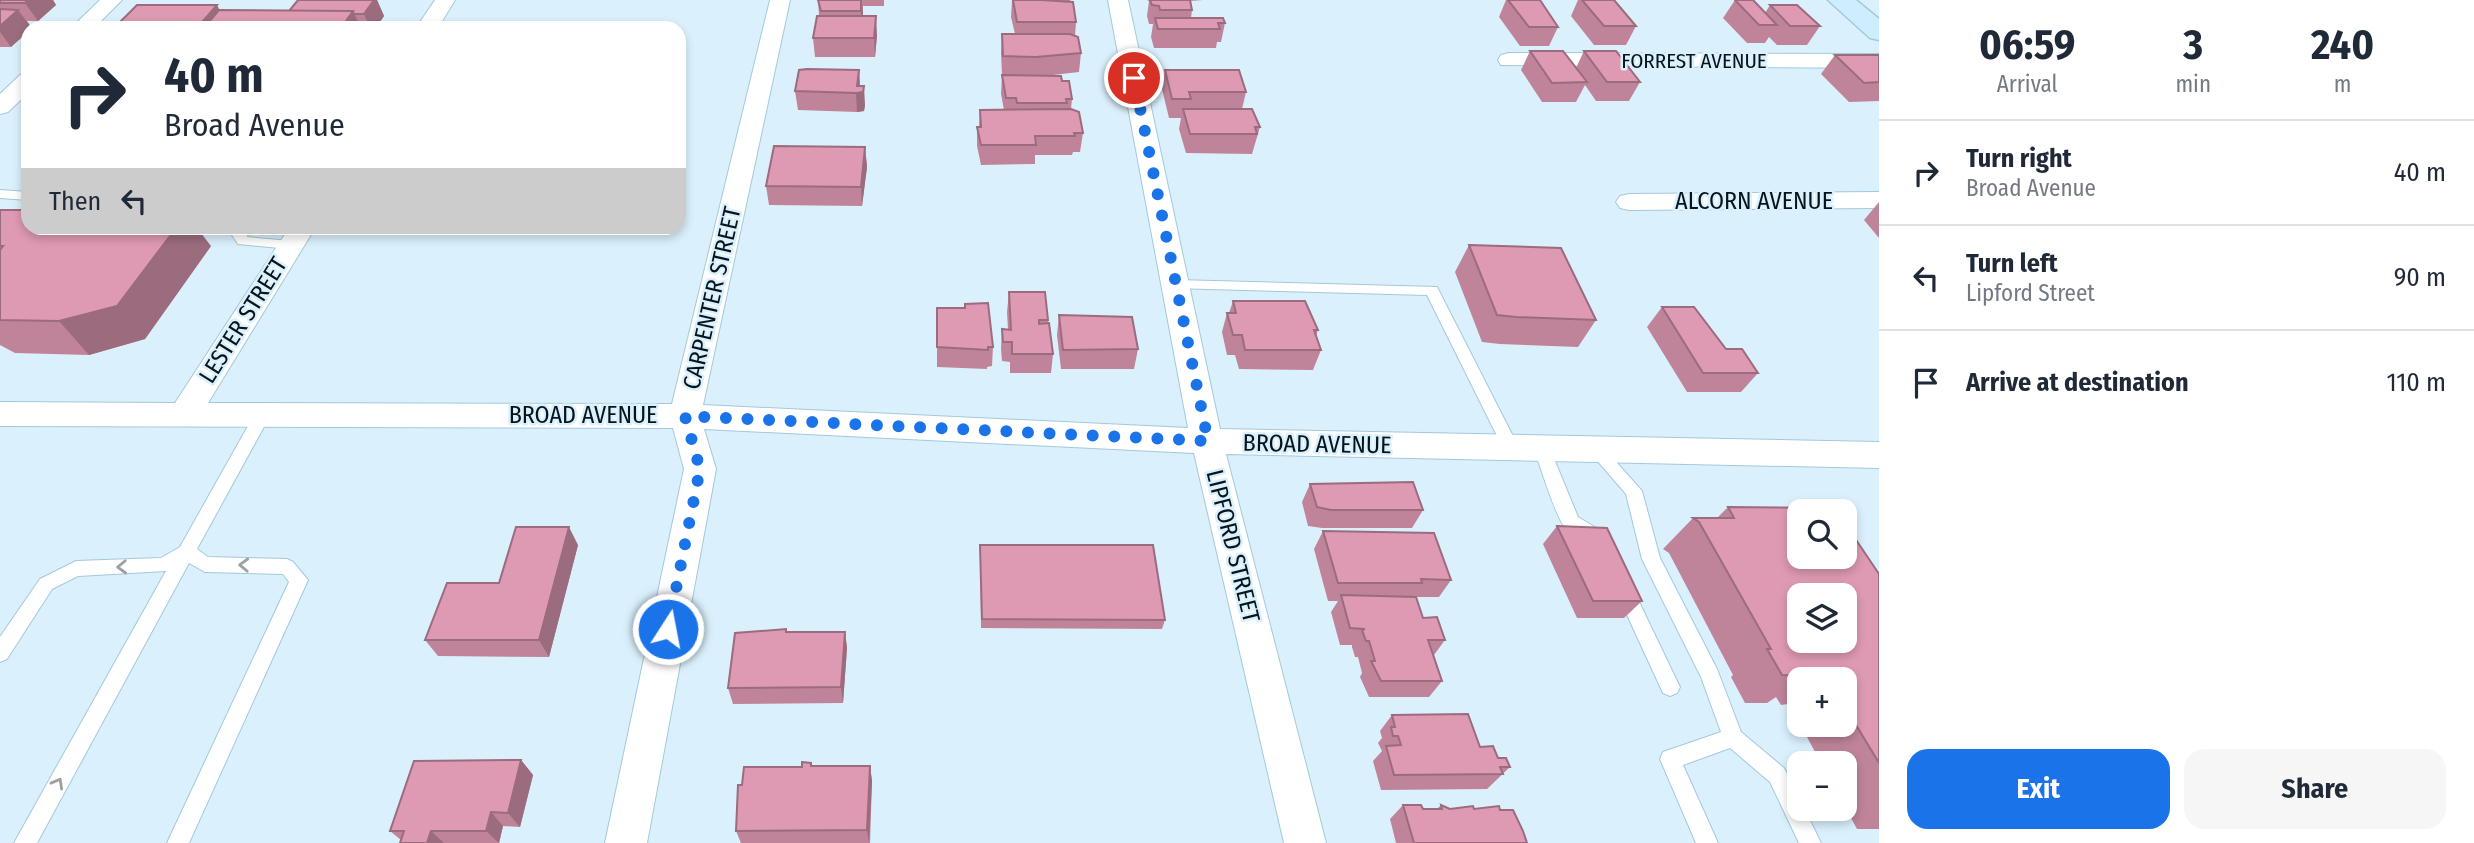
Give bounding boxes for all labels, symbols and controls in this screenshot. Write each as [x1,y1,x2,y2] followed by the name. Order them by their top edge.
[1979,20,2075,70] text: 06:59
[2183,20,2203,70] text: 3
[2311,20,2374,70] text: 240
[164,46,264,105] text: 40 m
[1104,48,1164,108] pin
[1621,48,1767,74] street label: FORREST AVENUE
[49,49,140,140] icon: right
[1115,59,1153,97] icon: arrive
[1997,70,2058,98] text: Arrival
[2175,70,2211,98] text: min
[2334,70,2351,98] text: m
[164,106,345,144] text: Broad Avenue
[1966,143,2072,174] text: Turn right
[1907,154,1945,192] icon: right
[2394,157,2446,188] text: 40 m
[1966,174,2096,202] text: Broad Avenue
[115,182,153,220] icon: left
[49,186,101,217] text: Then
[1675,187,1833,215] street label: ALCORN AVENUE
[677,204,747,392] street label: CARPENTER STREET
[1966,248,2058,279] text: Turn left
[193,252,293,388] street label: LESTER STREET
[1907,259,1945,297] icon: left
[2394,262,2446,293] text: 90 m
[1966,279,2095,307] text: Lipford Street
[1907,364,1945,402] icon: arrive
[1966,367,2189,398] text: Arrive at destination
[2386,367,2446,398] text: 110 m
[509,401,657,429] street label: BROAD AVENUE
[1242,429,1392,459] street label: BROAD AVENUE
[1200,467,1266,625] street label: LIPFORD STREET
[1787,499,1857,821] map controls
[1787,499,1857,569] button: search
[238,558,249,573] one-way arrow
[116,559,127,574] one-way arrow
[1787,583,1857,653] button: layers
[631,592,705,666] position arrow
[1787,667,1857,737] button: +
[1907,749,2170,829] button: Exit
[2184,749,2446,829] button: Share
[1787,751,1857,821] button: −
[50,778,63,791] one-way arrow

